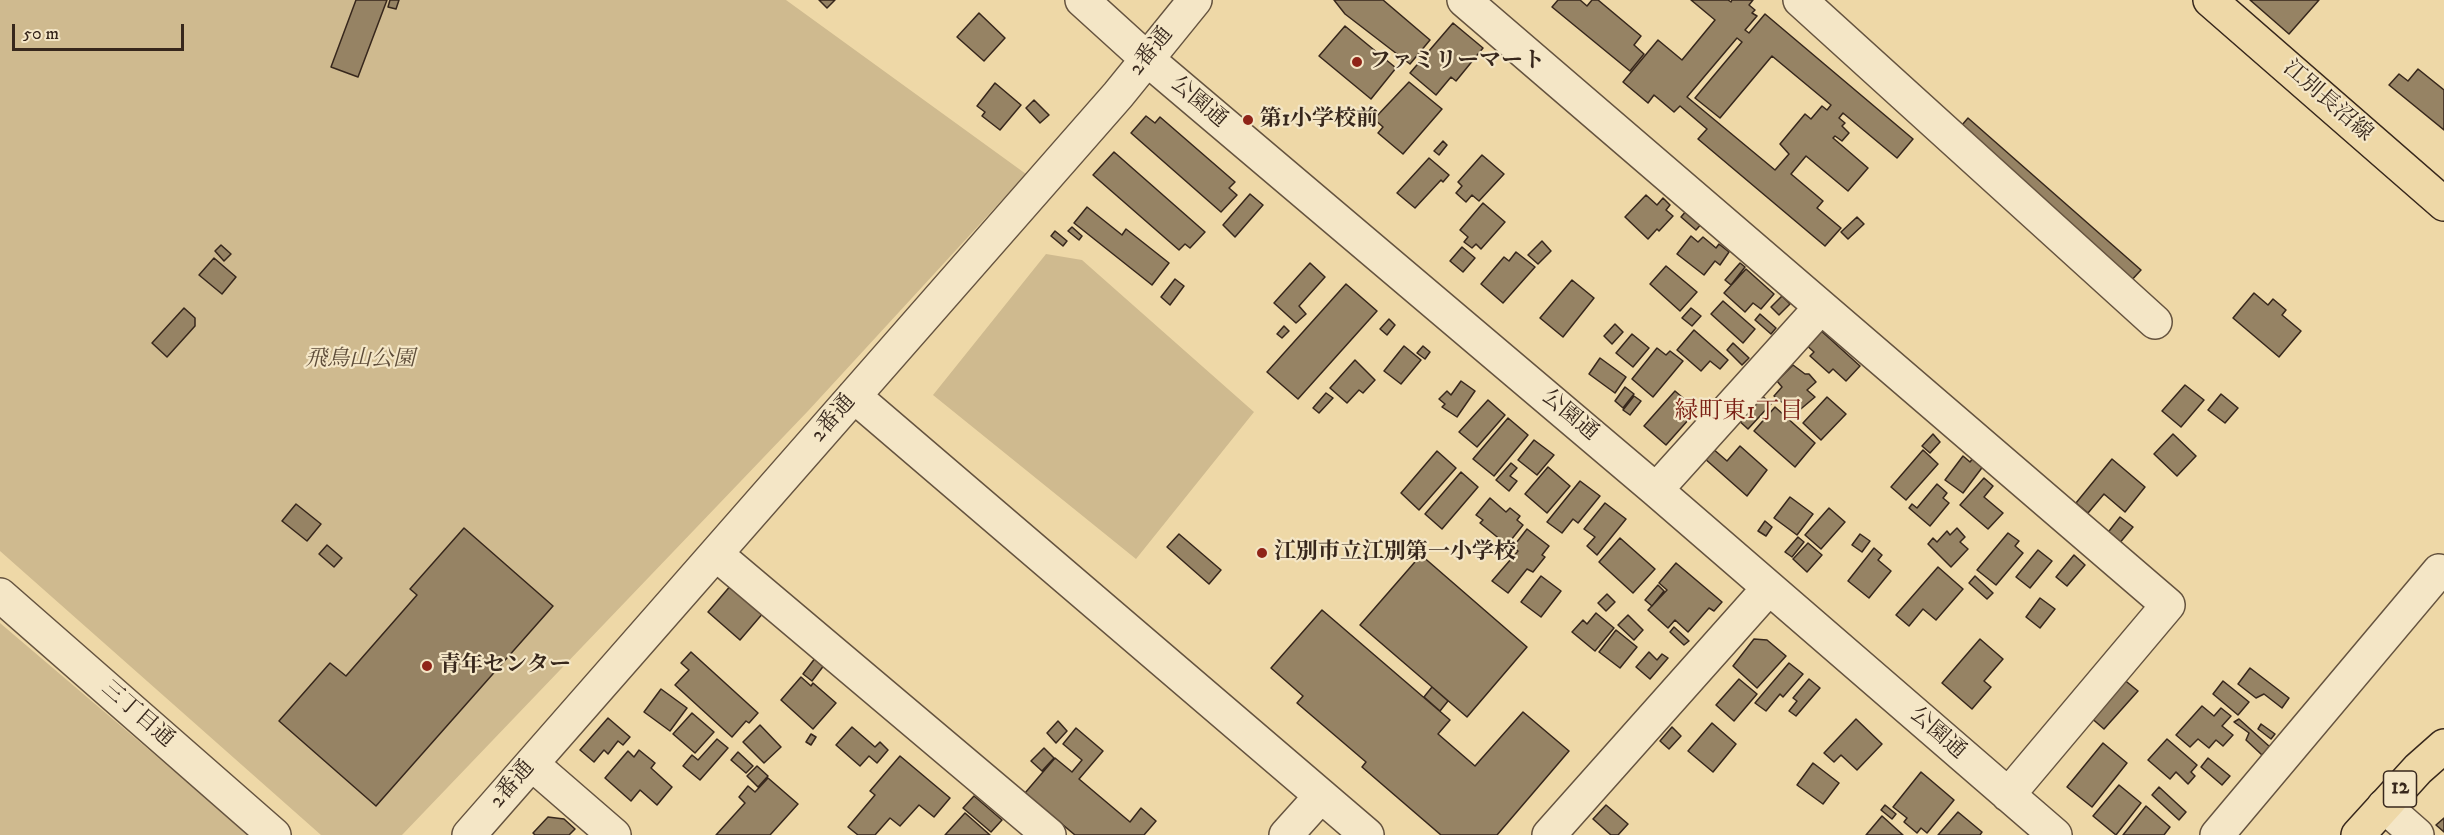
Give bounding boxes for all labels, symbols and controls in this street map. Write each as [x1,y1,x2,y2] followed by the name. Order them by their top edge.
[15,12,188,50] scale bar
[1124,22,1180,82] street label: 2番通
[23,23,59,45] text: 50 m
[1369,49,1545,75] place label: ファミリーマート
[1350,55,1364,69] marker: ファミリーマート
[2277,56,2377,148] street label: 江別長沼線
[1164,72,1232,134] street label: 公園通
[1260,107,1378,133] place label: 第1小学校前
[1241,113,1255,127] marker: 第1小学校前
[305,347,415,373] park label: 飛鳥山公園
[1535,385,1603,447] street label: 公園通
[806,390,862,448] street label: 2番通
[1675,399,1803,427] district label: 緑町東1丁目
[1274,540,1516,566] place label: 江別市立江別第一小学校
[1255,546,1269,560] marker: 江別市立江別第一小学校
[439,653,571,679] place label: 青年センター
[420,659,434,673] marker: 青年センター
[95,676,179,754] street label: 三丁目通
[1903,702,1971,766] street label: 公園通
[485,756,541,814] street label: 2番通
[2384,771,2416,807] road number: 12

